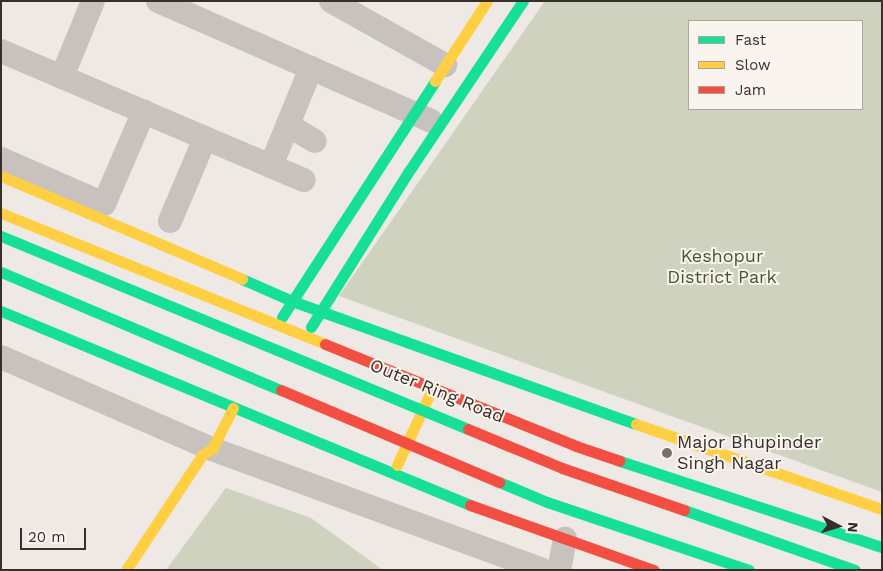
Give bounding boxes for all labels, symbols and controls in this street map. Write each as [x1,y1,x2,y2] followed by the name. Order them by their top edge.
[688,20,863,110] legend
[735,31,766,49] text: Fast
[735,56,771,74] text: Slow
[735,81,766,99] text: Jam
[667,246,777,288] park label: Keshopur District Park
[366,354,508,428] street label: Outer Ring Road
[677,432,822,474] place label: Major Bhupinder Singh Nagar
[661,447,673,459] marker: Major Bhupinder Singh Nagar
[813,501,863,551] north arrow
[22,518,89,550] scale bar
[845,521,861,533] text: N
[28,528,66,546] text: 20 m

